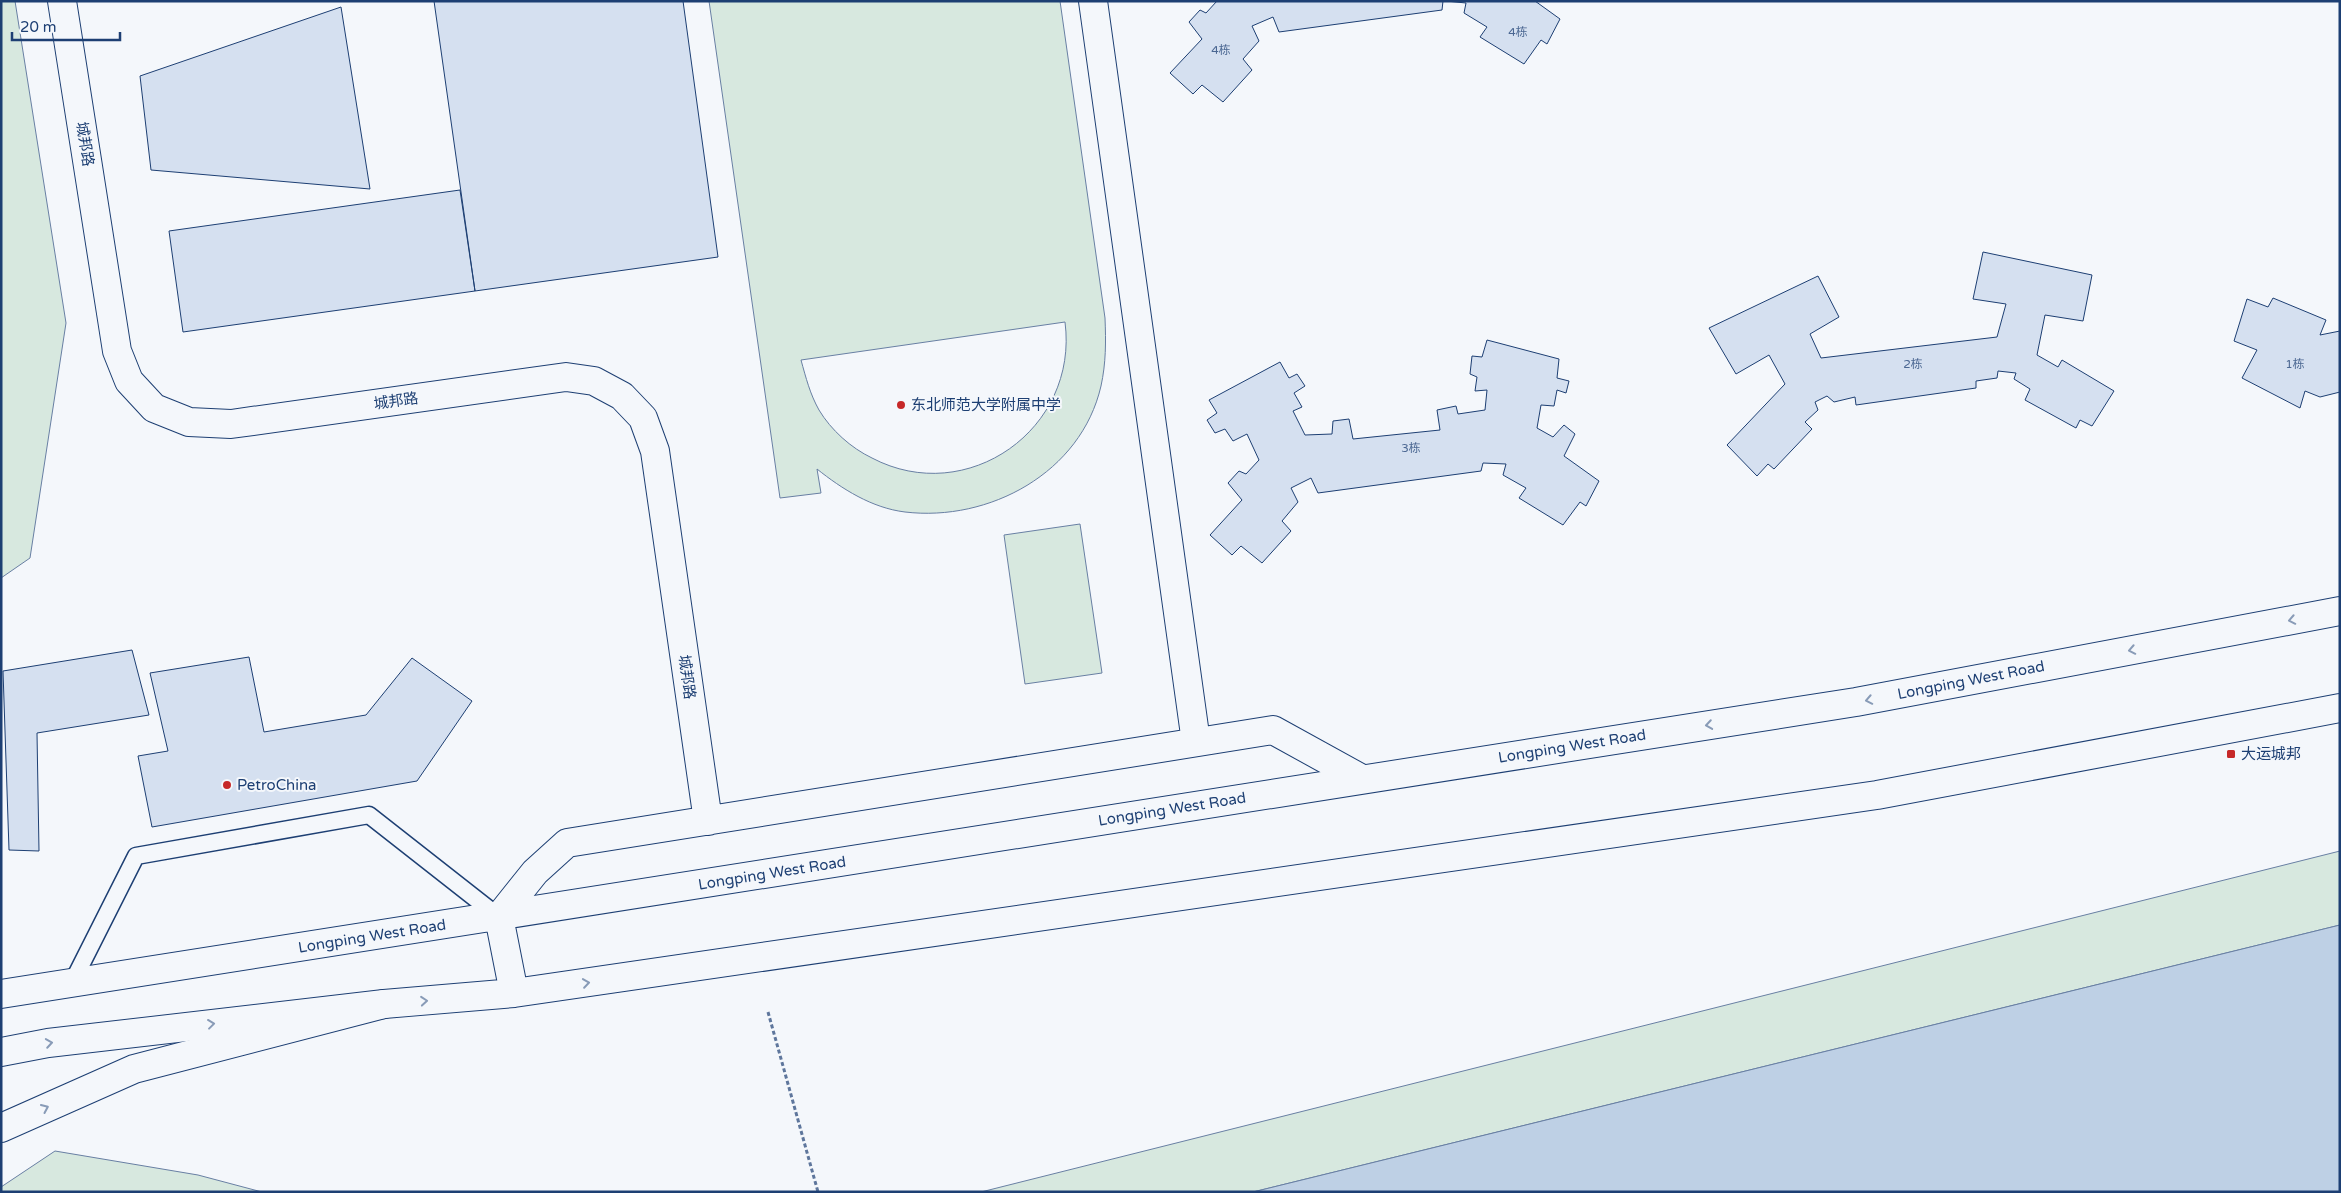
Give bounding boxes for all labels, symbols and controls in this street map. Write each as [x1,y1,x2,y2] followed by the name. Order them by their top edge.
[12,10,120,42] scale bar
[20,18,57,36] text: 20 m
[1508,25,1528,39] house number: 4栋
[1211,43,1231,57] house number: 4栋
[73,120,97,168] street label: 城邦路
[1903,357,1923,371] house number: 2栋
[2285,357,2305,371] house number: 1栋
[372,389,420,413] street label: 城邦路
[911,396,1061,414] place label: 东北师范大学附属中学
[895,399,907,411] marker: 东北师范大学附属中学
[1401,441,1421,455] house number: 3栋
[2287,614,2296,624] one-way arrow
[2128,644,2137,655] one-way arrow
[675,653,699,701] street label: 城邦路
[1896,657,2046,703] street label: Longping West Road
[1865,694,1874,704] one-way arrow
[1704,719,1712,730] one-way arrow
[1497,725,1647,767] street label: Longping West Road
[2241,745,2301,763] place label: 大运城邦
[2225,748,2237,760] marker: 大运城邦
[237,776,317,794] place label: PetroChina
[221,779,233,791] marker: PetroChina
[1097,788,1247,830] street label: Longping West Road
[697,852,847,894] street label: Longping West Road
[297,915,447,957] street label: Longping West Road
[582,978,590,989] one-way arrow
[421,995,429,1006] one-way arrow
[207,1019,215,1030] one-way arrow
[46,1038,54,1049] one-way arrow
[40,1103,49,1114] one-way arrow

